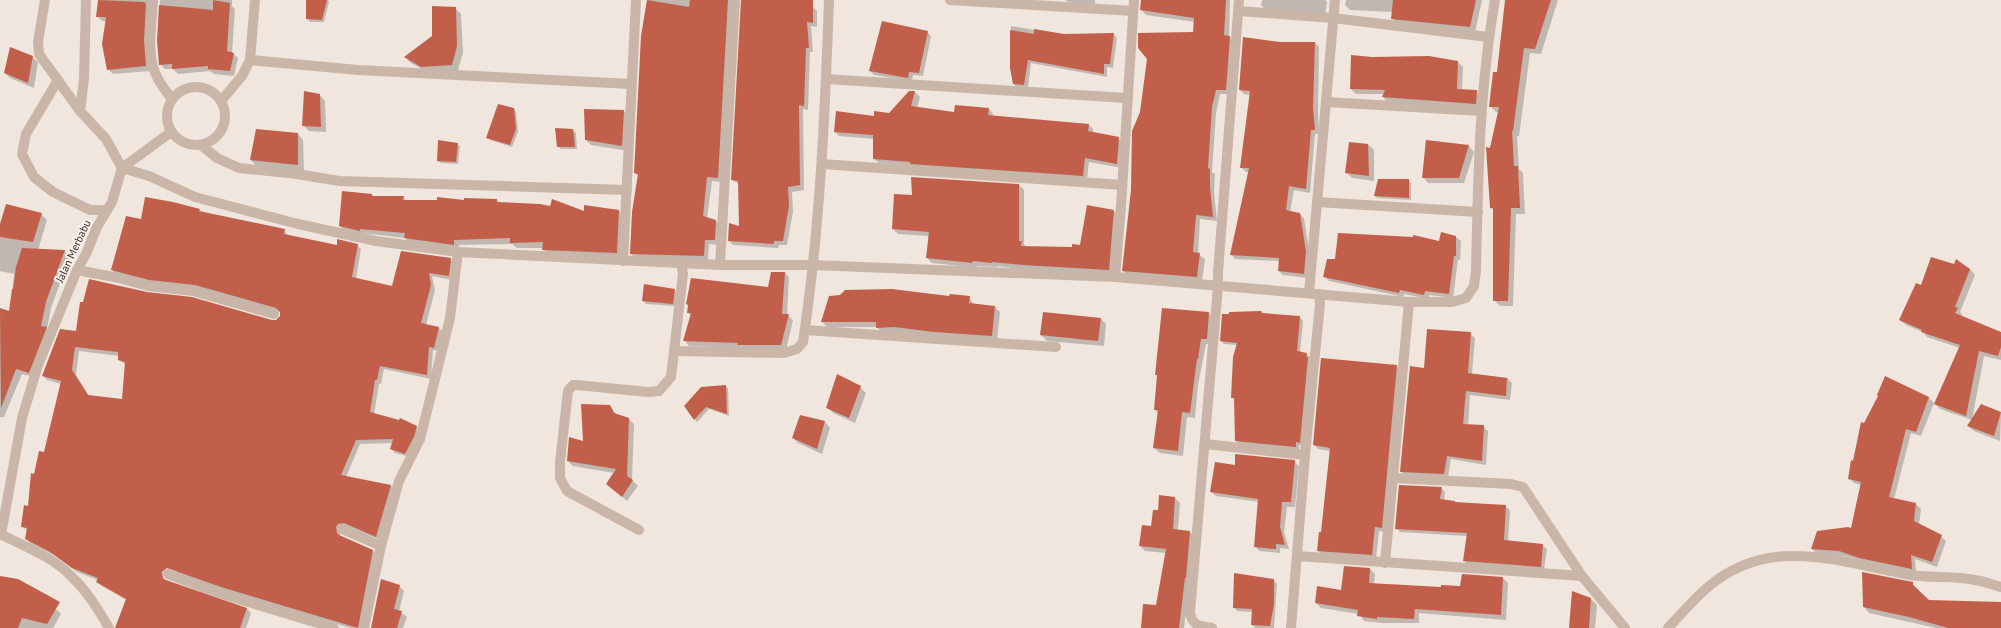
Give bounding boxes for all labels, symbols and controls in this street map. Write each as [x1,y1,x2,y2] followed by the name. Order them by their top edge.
[52,217,94,285] street label: Jalan Merbabu

